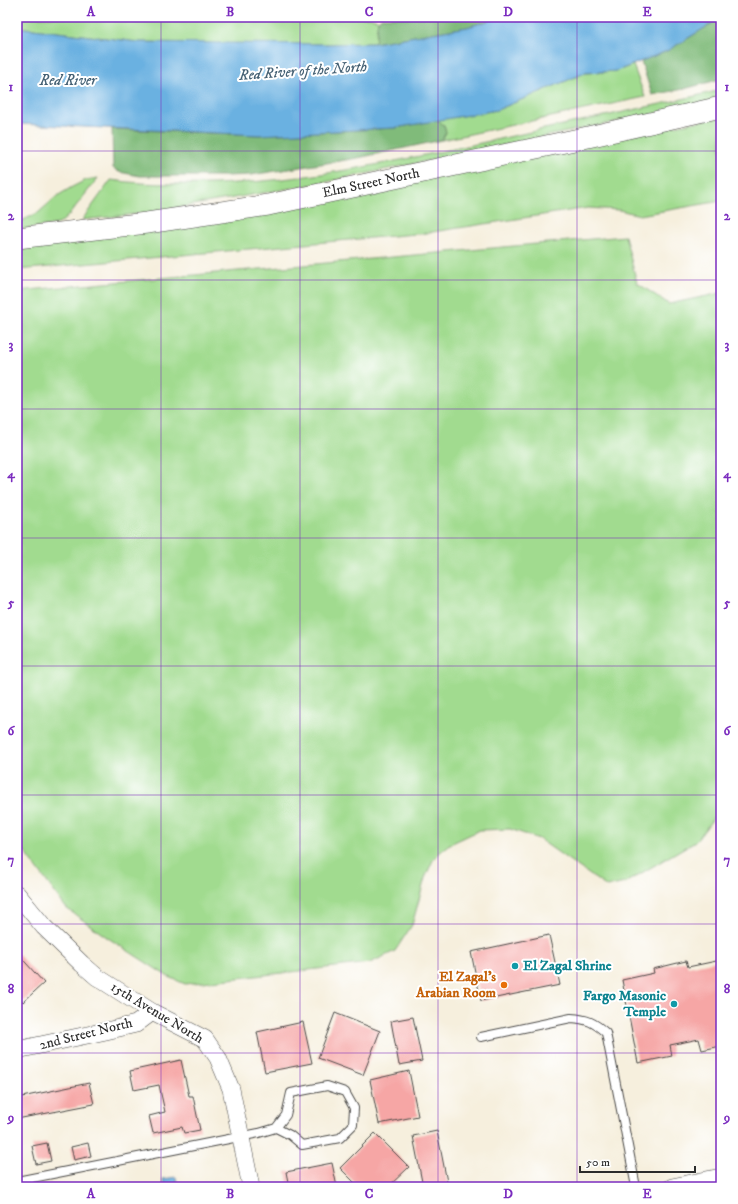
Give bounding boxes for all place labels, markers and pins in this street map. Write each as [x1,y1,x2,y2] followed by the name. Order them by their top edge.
[523,957,612,975] place label: El Zagal Shrine
[510,961,520,971] marker: El Zagal Shrine
[415,968,496,1002] place label: El Zagal's Arabian Room
[499,980,509,990] marker: El Zagal's Arabian Room
[583,987,666,1021] place label: Fargo Masonic Temple
[669,999,679,1009] marker: Fargo Masonic Temple

